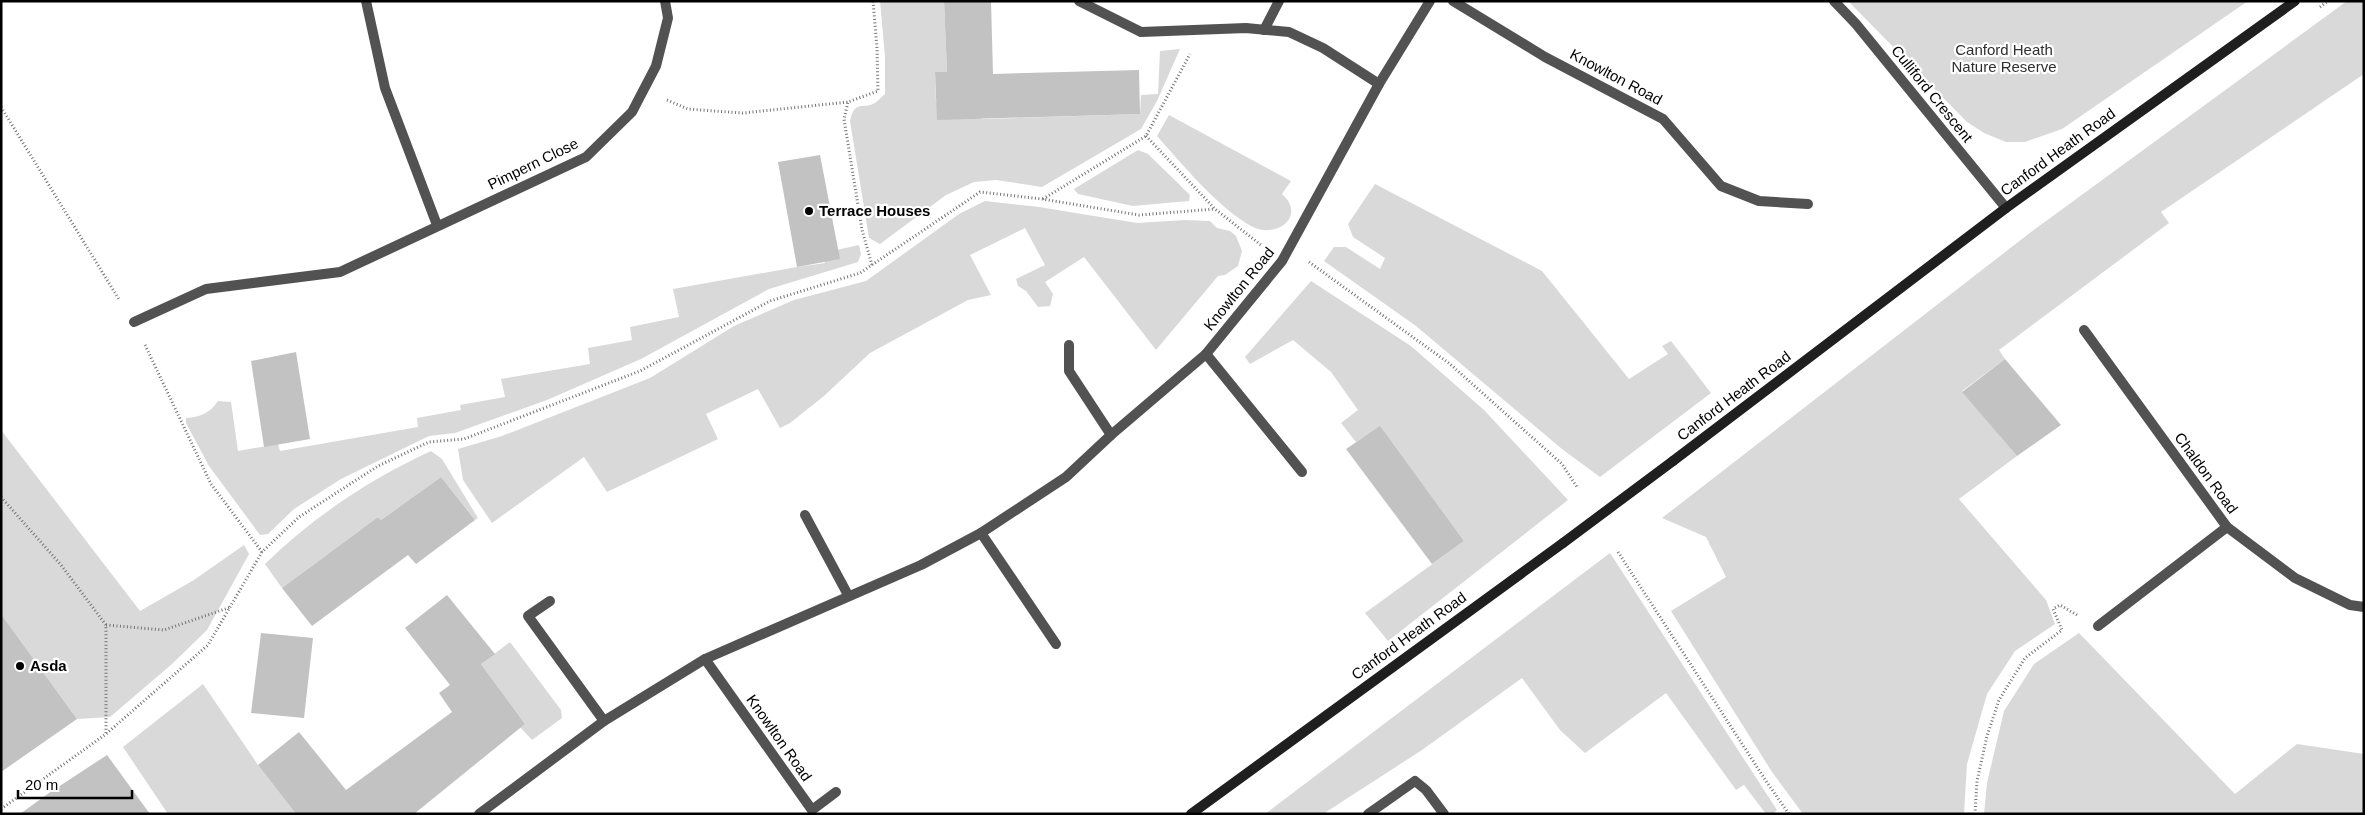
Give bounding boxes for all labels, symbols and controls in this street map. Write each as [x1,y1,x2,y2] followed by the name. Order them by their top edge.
[1951,41,2057,75] park label: Canford Heath Nature Reserve
[1888,42,1977,146] street label: Culliford Crescent
[1567,45,1665,108] street label: Knowlton Road
[1997,104,2118,199] street label: Canford Heath Road
[485,134,581,193] street label: Pimpern Close
[819,202,930,219] place label: Terrace Houses
[803,205,815,217] marker: Terrace Houses
[1200,244,1277,334] street label: Knowlton Road
[1674,347,1794,444] street label: Canford Heath Road
[2171,429,2241,516] street label: Chaldon Road
[1348,588,1469,683] street label: Canford Heath Road
[30,657,67,674] place label: Asda
[14,660,26,672] marker: Asda
[743,691,816,784] street label: Knowlton Road
[18,768,131,800] scale bar
[25,776,58,793] text: 20 m

